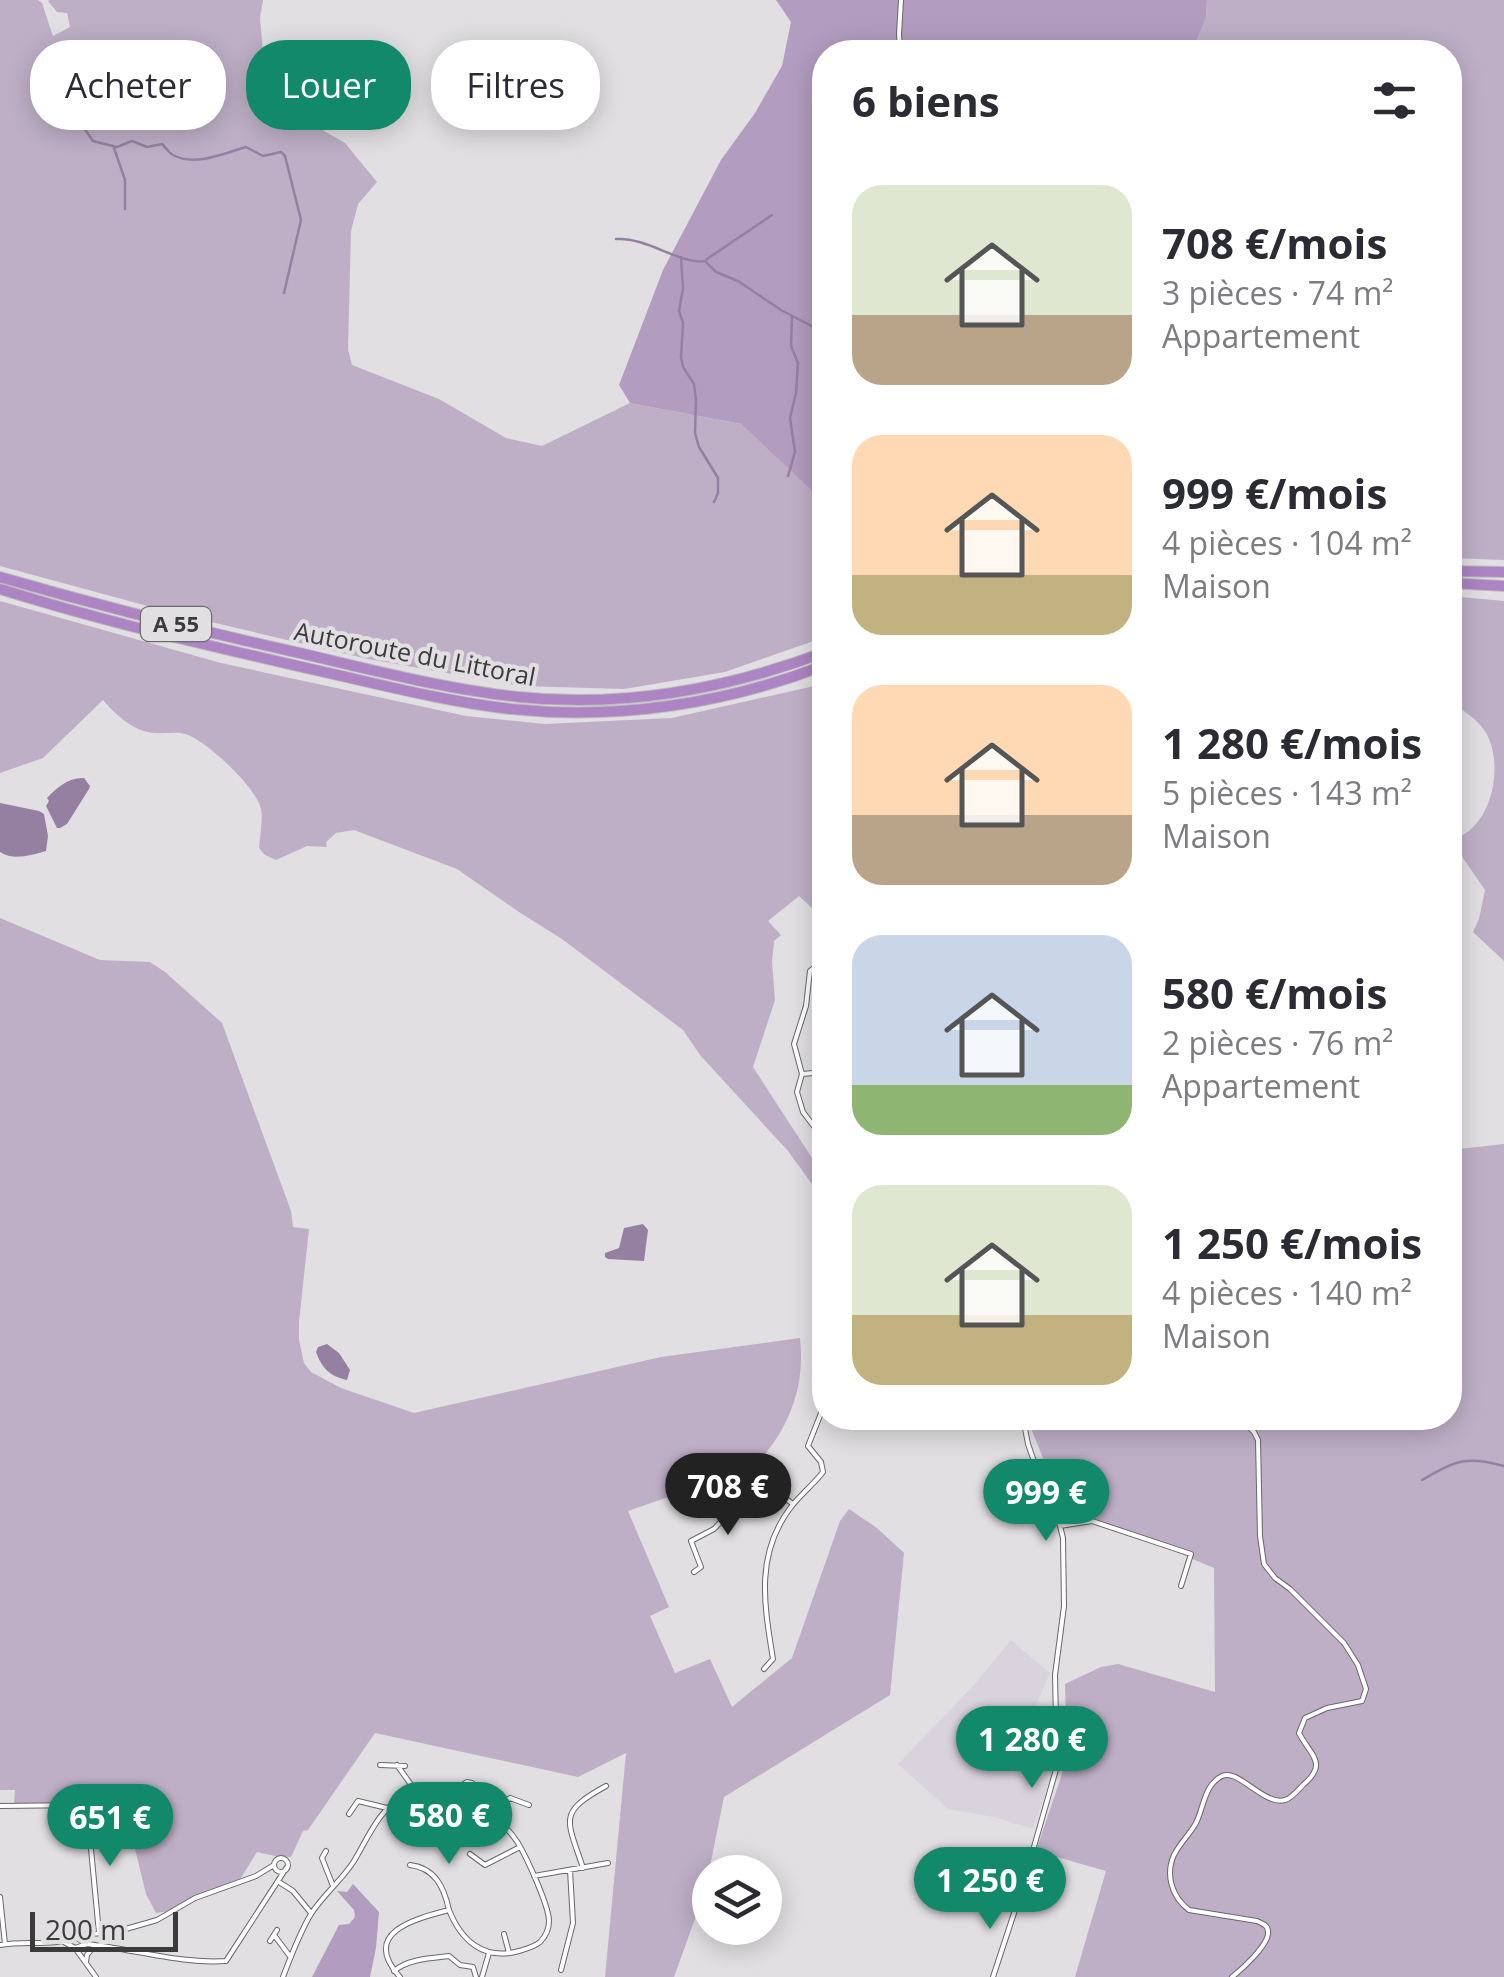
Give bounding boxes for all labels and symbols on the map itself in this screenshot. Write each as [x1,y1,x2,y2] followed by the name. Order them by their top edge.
[141,607,211,641] road number: A 55
[292,613,539,693] street label: Autoroute du Littoral
[658,1453,798,1538] pin: 708 €
[976,1459,1116,1544] pin: 999 €
[940,1706,1124,1791] pin: 1 280 €
[379,1782,519,1867] pin: 580 €
[40,1784,180,1869] pin: 651 €
[898,1847,1082,1932] pin: 1 250 €
[30,1907,178,1952] scale bar

